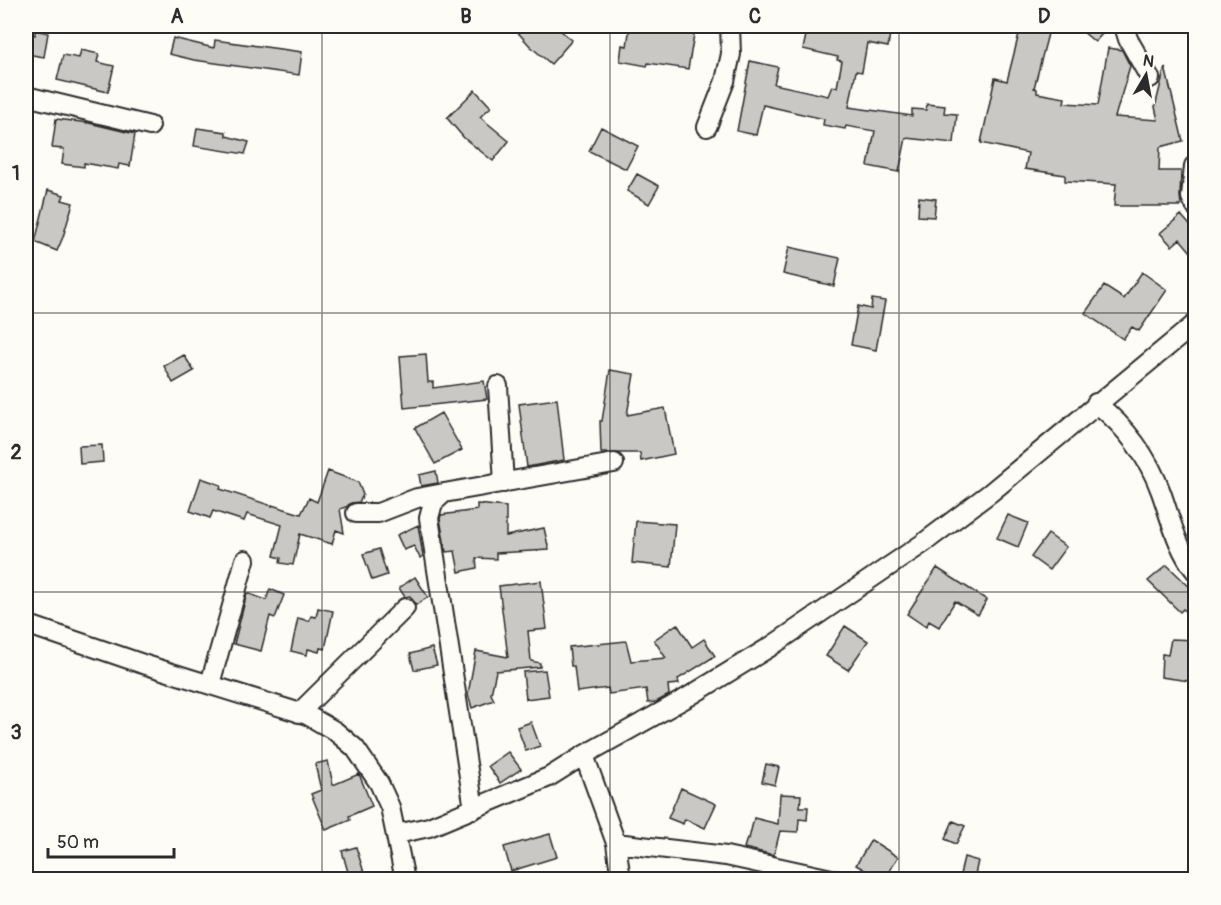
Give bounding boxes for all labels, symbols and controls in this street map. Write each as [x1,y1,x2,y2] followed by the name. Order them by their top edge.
[171,4,184,29] text: A
[460,4,472,29] text: B
[749,4,761,29] text: C
[1038,4,1051,29] text: D
[1116,45,1176,105] north arrow
[1141,50,1156,72] text: N
[12,161,20,186] text: 1
[10,440,22,465] text: 2
[10,720,22,745] text: 3
[48,821,174,859] scale bar
[57,831,99,854] text: 50 m

